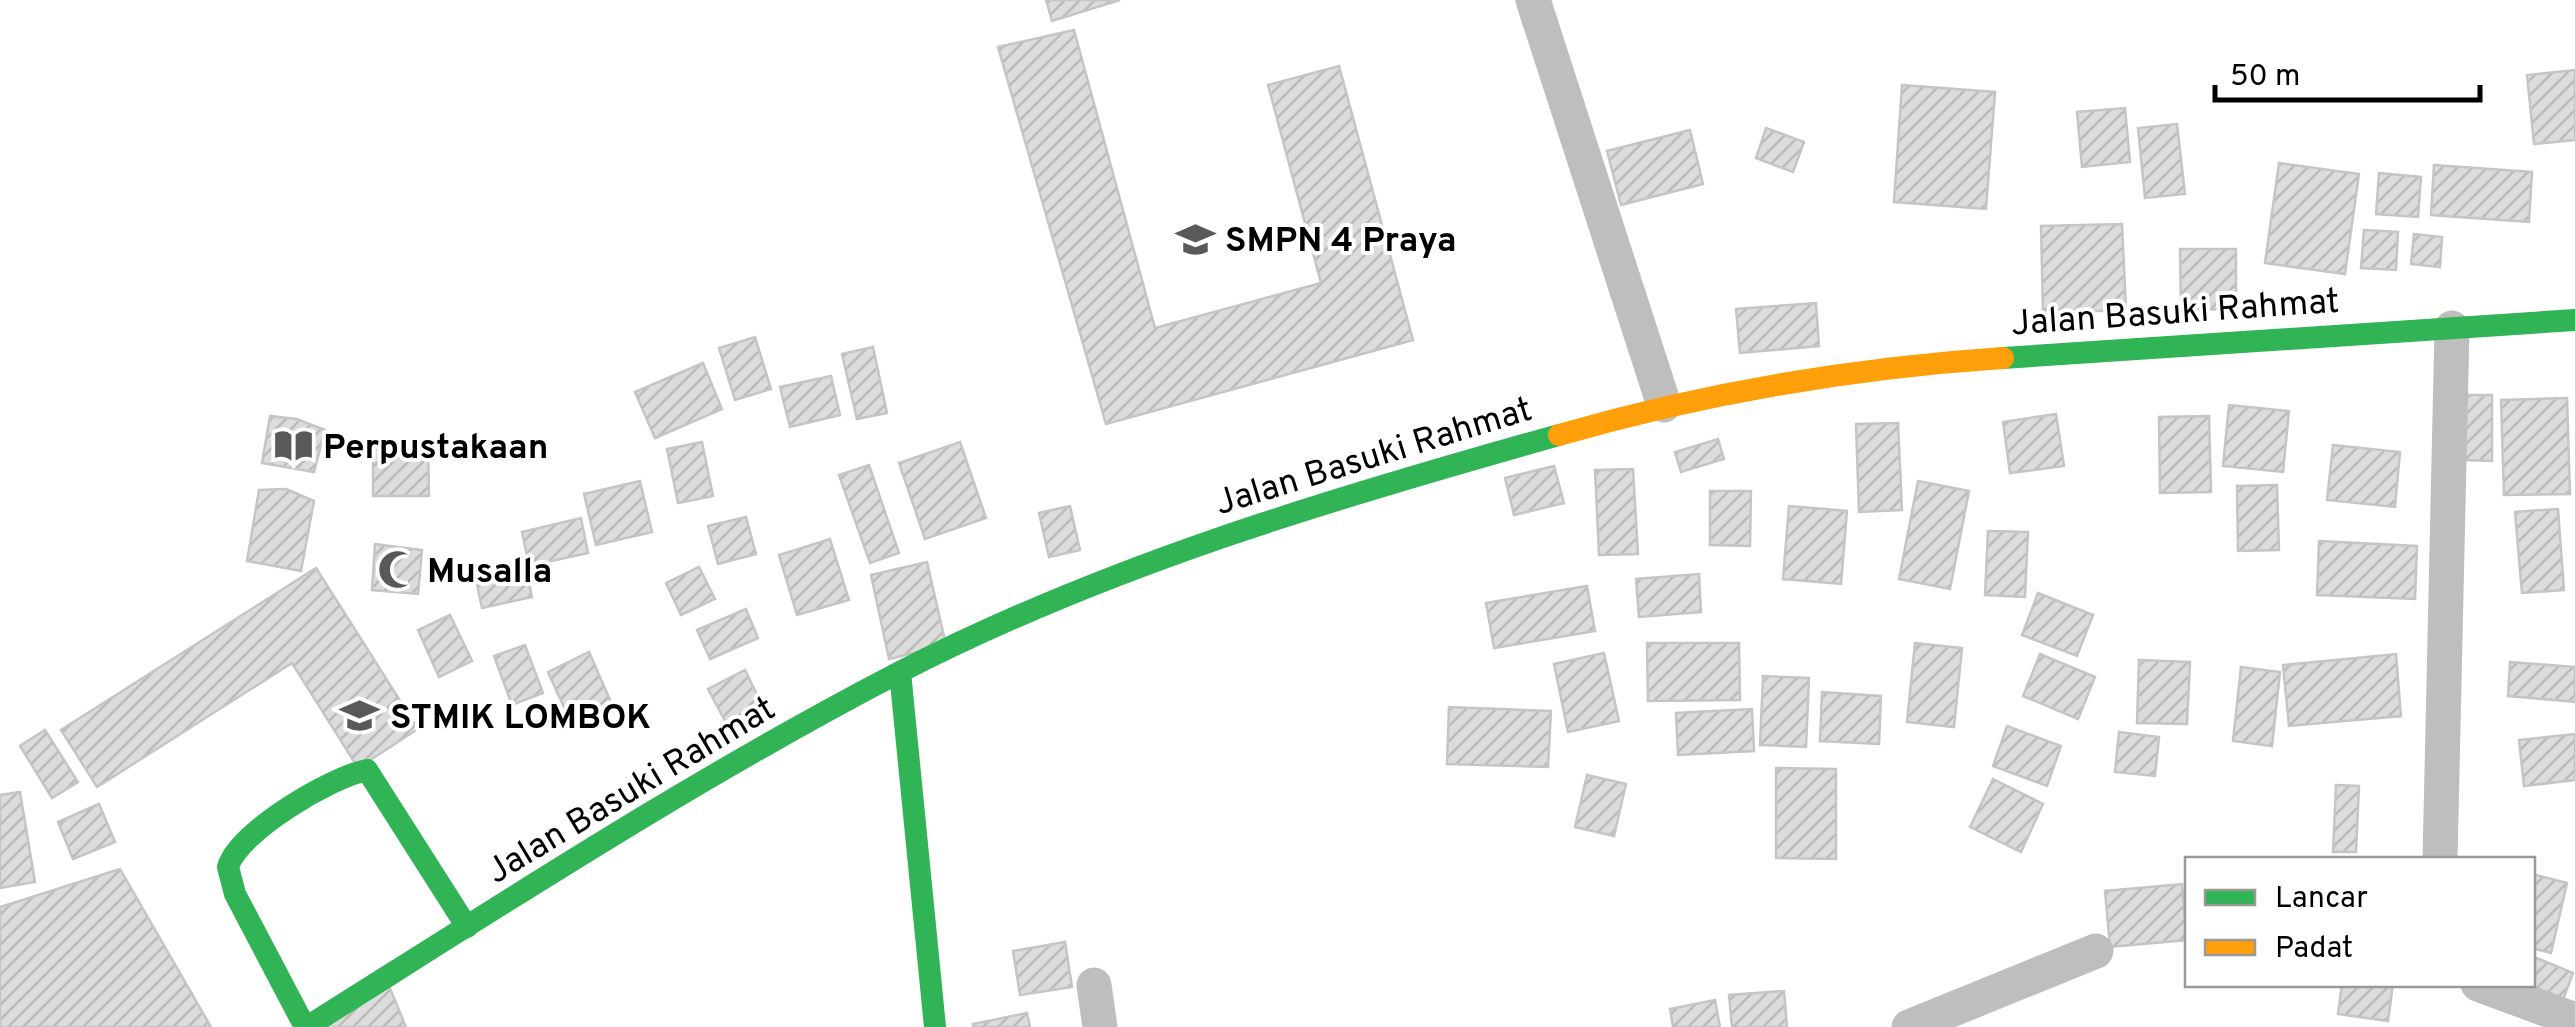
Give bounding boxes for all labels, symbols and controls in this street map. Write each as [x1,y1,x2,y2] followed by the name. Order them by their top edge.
[2215,40,2480,102] scale bar
[2230,59,2300,96] text: 50 m
[1174,218,1216,260] school or university icon: SMPN 4 Praya
[1225,220,1457,264] place label: SMPN 4 Praya
[2010,281,2341,347] street label: Jalan Basuki Rahmat
[1210,389,1538,527] street label: Jalan Basuki Rahmat
[272,425,314,467] library icon: Perpustakaan
[323,427,548,471] place label: Perpustakaan
[376,549,418,591] mosque icon: Musalla
[427,551,552,595] place label: Musalla
[479,688,784,895] street label: Jalan Basuki Rahmat
[339,695,381,737] school or university icon: STMIK LOMBOK
[390,697,651,741] place label: STMIK LOMBOK
[2185,857,2535,987] legend
[2275,881,2368,918] text: Lancar
[2275,931,2353,968] text: Padat

